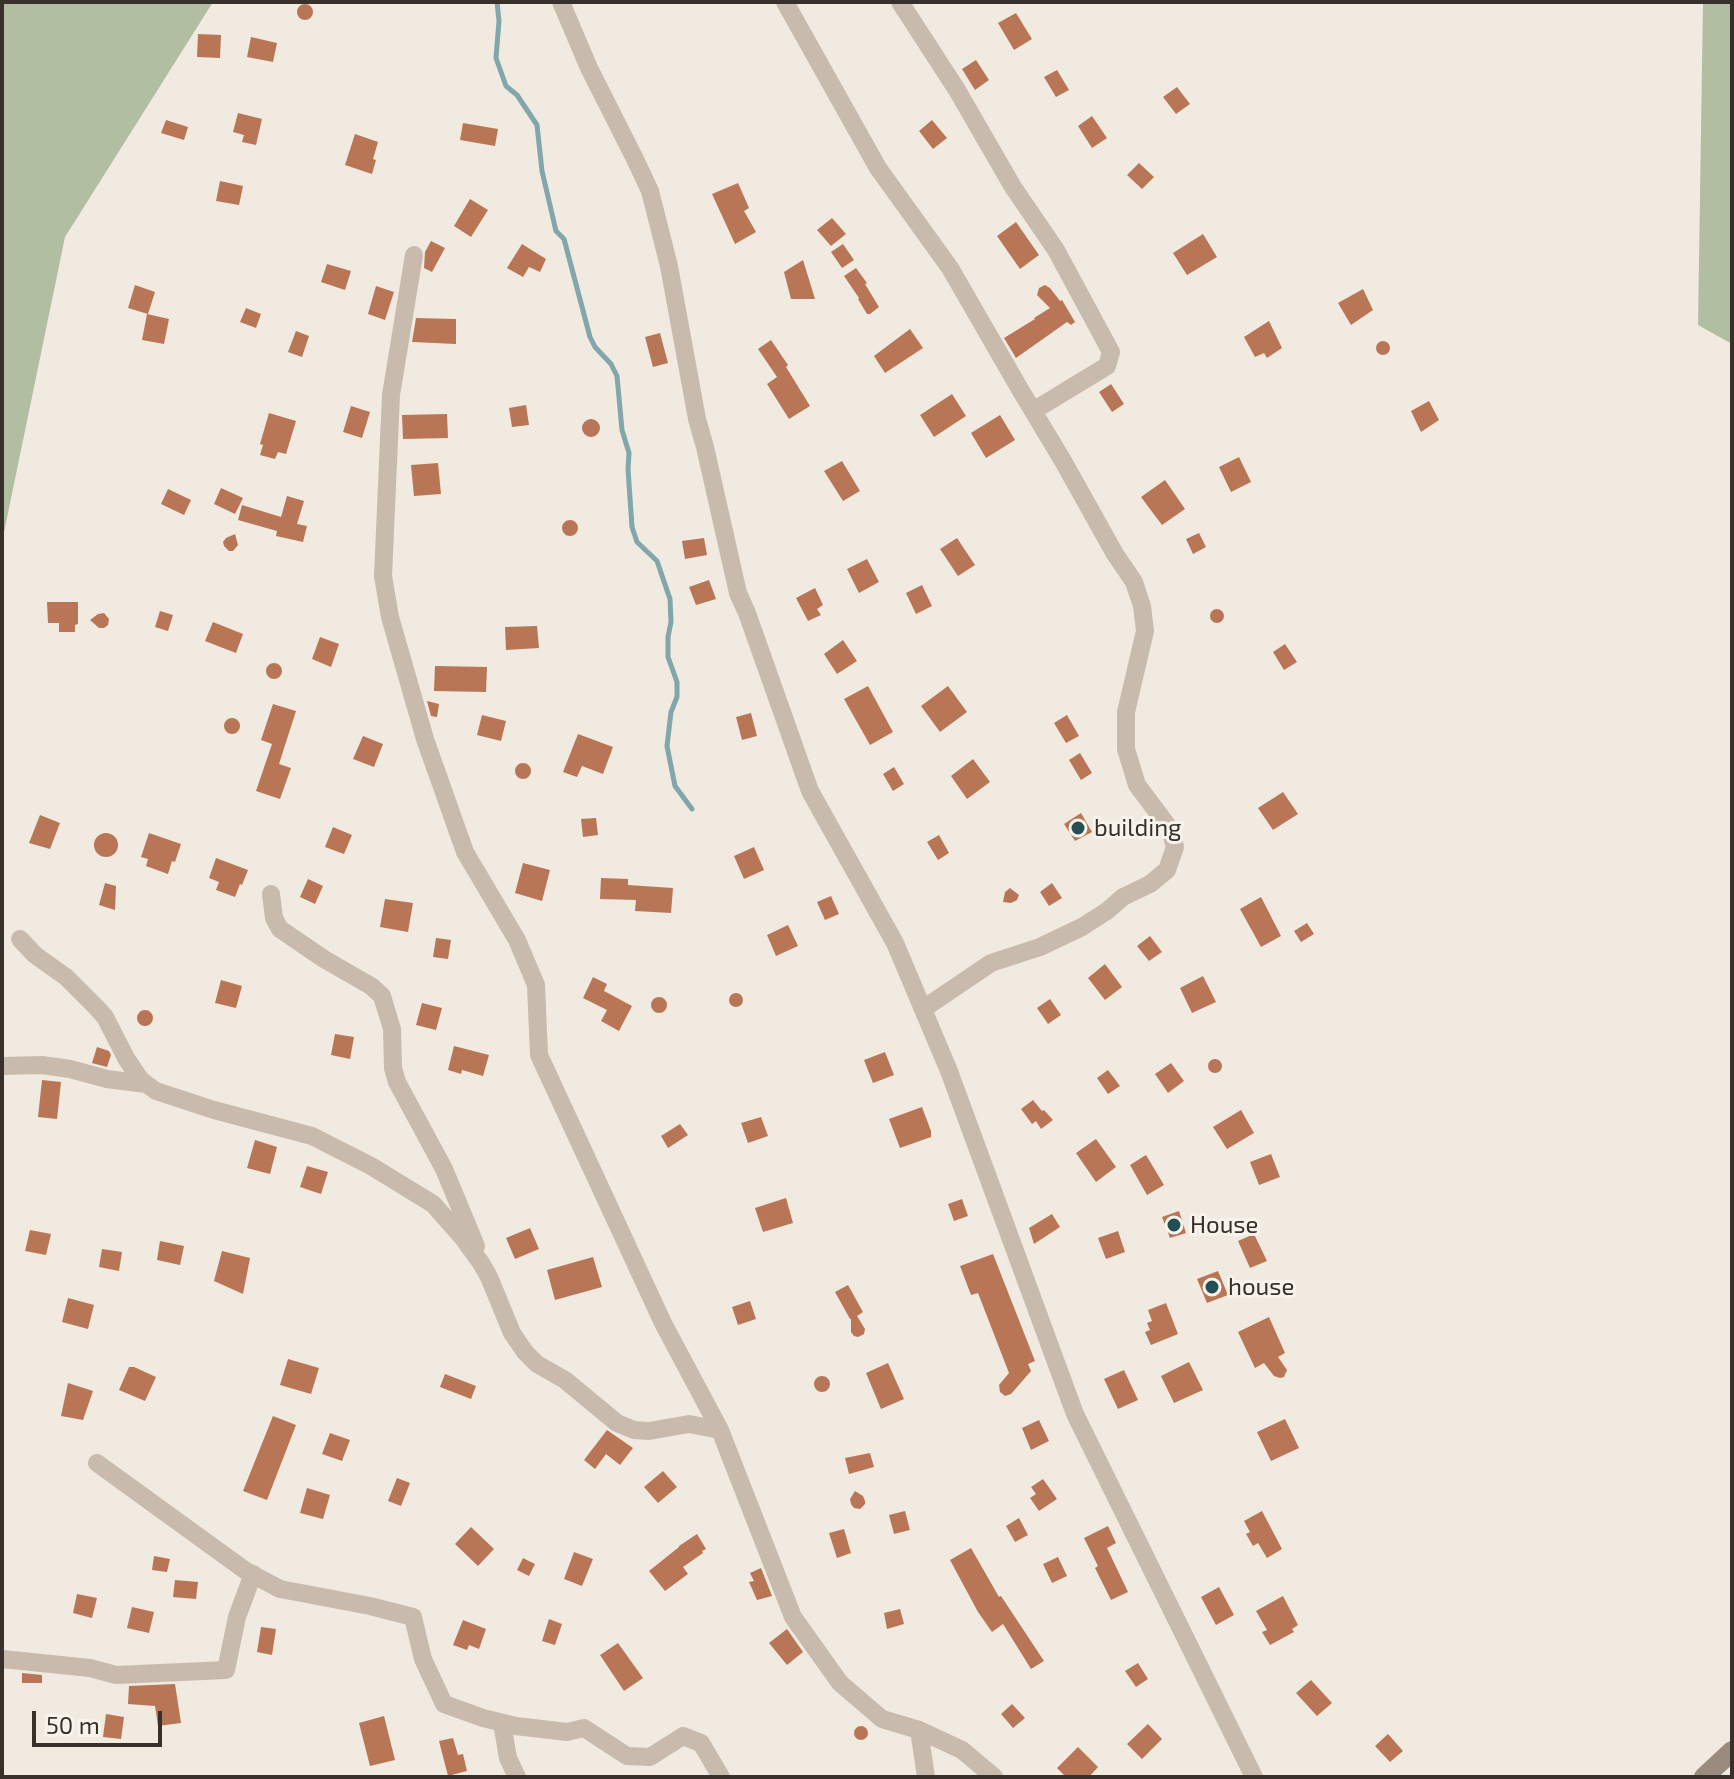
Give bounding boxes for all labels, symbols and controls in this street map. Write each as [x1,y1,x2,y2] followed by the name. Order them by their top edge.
[1094,814,1181,842] place label: building
[1069,819,1087,837] marker: building
[1190,1211,1258,1239] place label: House
[1165,1216,1183,1234] marker: House
[1228,1273,1294,1301] place label: house
[1203,1278,1221,1296] marker: house
[36,1695,166,1745] scale bar
[46,1710,100,1739] text: 50 m

